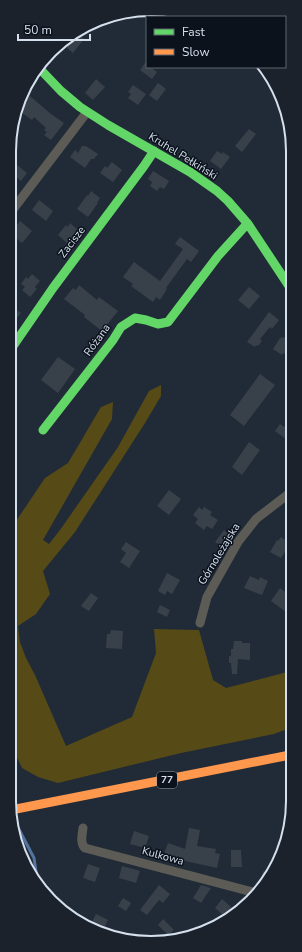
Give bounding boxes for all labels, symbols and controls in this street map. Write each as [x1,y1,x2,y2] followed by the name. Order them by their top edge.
[18,16,90,42] scale bar
[146,16,286,68] legend
[24,22,52,38] text: 50 m
[182,24,205,40] text: Fast
[182,44,210,60] text: Slow
[146,129,220,183] street label: Kruhel Pełkiński
[55,223,89,261] street label: Zacisze
[80,321,114,359] street label: Różana
[195,520,243,588] street label: Górnoleżajska
[157,772,177,788] road number: 77
[141,843,186,869] street label: Kulkowa

